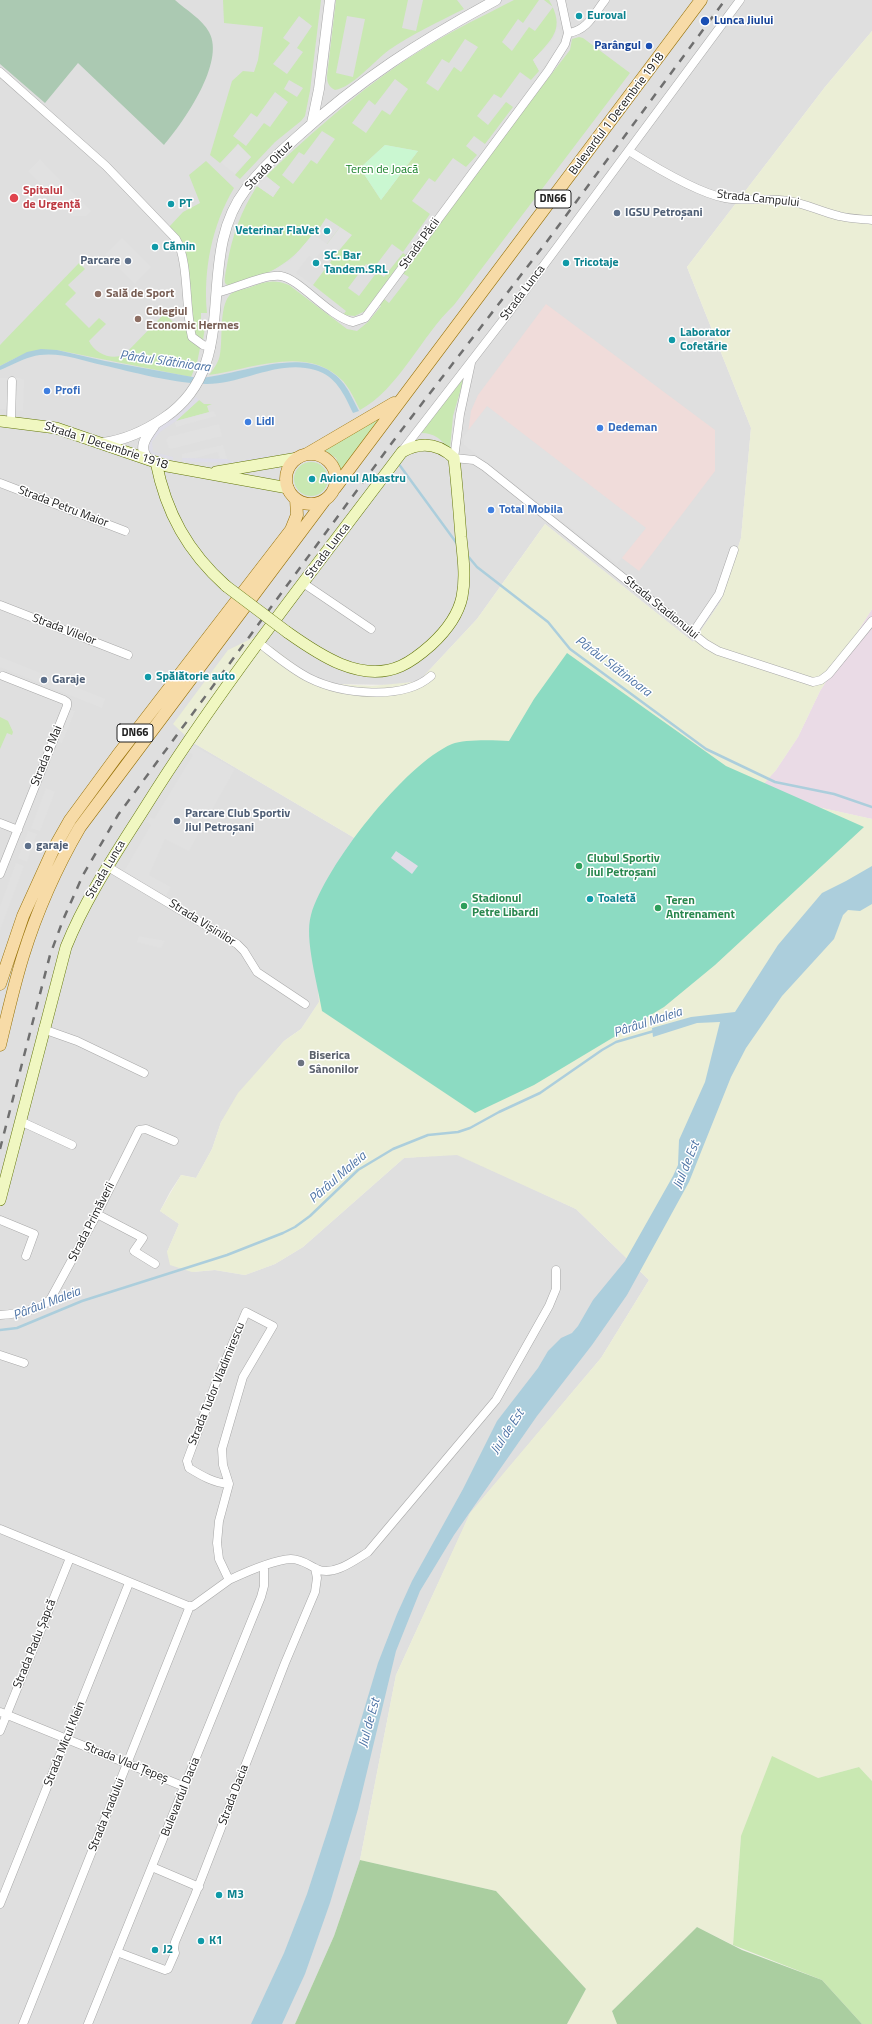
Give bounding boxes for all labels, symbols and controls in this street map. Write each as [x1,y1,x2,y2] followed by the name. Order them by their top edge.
[587,9,626,23] place label: Euroval
[574,11,584,21] marker: Euroval
[714,14,773,28] place label: Lunca Jiului
[699,15,711,27] marker: Lunca Jiului
[594,39,641,53] place label: Parângul
[644,41,654,51] marker: Parângul
[566,50,668,178] street label: Bulevardul 1 Decembrie 1918
[242,139,296,193] street label: Strada Oituz
[346,163,418,177] park label: Teren de Joacă
[23,184,80,212] place label: Spitalul de Urgență
[716,188,800,210] street label: Strada Campului
[535,190,571,208] road number: DN66
[8,192,20,204] marker: Spitalul de Urgență
[179,197,192,211] place label: PT
[166,199,176,209] marker: PT
[625,206,703,220] place label: IGSU Petroșani
[612,208,622,218] marker: IGSU Petroșani
[397,216,443,272] street label: Strada Păcii
[235,224,319,238] place label: Veterinar FlaVet
[322,226,332,236] marker: Veterinar FlaVet
[163,240,195,254] place label: Cămin
[150,242,160,252] marker: Cămin
[324,249,388,277] place label: SC. Bar Tandem.SRL
[80,254,120,268] place label: Parcare
[123,256,133,266] marker: Parcare
[574,256,619,270] place label: Tricotaje
[311,258,321,268] marker: SC. Bar Tandem.SRL
[561,258,571,268] marker: Tricotaje
[498,263,548,323] street label: Strada Lunca
[106,287,174,301] place label: Sală de Sport
[93,289,103,299] marker: Sală de Sport
[146,305,239,333] place label: Colegiul Economic Hermes
[133,314,143,324] marker: Colegiul Economic Hermes
[680,326,731,354] place label: Laborator Cofetărie
[667,335,677,345] marker: Laborator Cofetărie
[119,348,211,376] water label: Pârâul Slătinioara
[55,384,80,398] place label: Profi
[42,386,52,396] marker: Profi
[256,415,275,429] place label: Lidl
[243,417,253,427] marker: Lidl
[43,419,169,473] street label: Strada 1 Decembrie 1918
[608,421,657,435] place label: Dedeman
[595,423,605,433] marker: Dedeman
[320,472,406,486] place label: Avionul Albastru
[307,474,317,484] marker: Avionul Albastru
[16,483,110,531] street label: Strada Petru Maior
[499,503,563,517] place label: Total Mobila
[486,505,496,515] marker: Total Mobila
[303,521,353,581] street label: Strada Lunca
[621,573,701,643] street label: Strada Stadionului
[30,611,98,649] street label: Strada Vilelor
[572,633,654,701] water label: Pârâul Slătinioara
[156,670,235,684] place label: Spălătorie auto
[143,672,153,682] marker: Spălătorie auto
[52,673,85,687] place label: Garaje
[39,675,49,685] marker: Garaje
[28,724,66,788] street label: Strada 9 Mai
[117,724,153,742] road number: DN66
[185,807,290,835] place label: Parcare Club Sportiv Jiul Petroșani
[172,816,182,826] marker: Parcare Club Sportiv Jiul Petroșani
[83,838,129,902] street label: Strada Lunca
[36,839,68,853] place label: garaje
[23,841,33,851] marker: garaje
[587,852,660,880] place label: Clubul Sportiv Jiul Petroșani
[574,861,584,871] marker: Clubul Sportiv Jiul Petroșani
[472,892,538,920] place label: Stadionul Petre Libardi
[598,892,636,906] place label: Toaletă
[585,894,595,904] marker: Toaletă
[666,894,735,922] place label: Teren Antrenament
[166,897,238,949] street label: Strada Vișinilor
[459,901,469,911] marker: Stadionul Petre Libardi
[653,903,663,913] marker: Teren Antrenament
[612,1005,684,1041] water label: Pârâul Maleia
[309,1049,358,1077] place label: Biserica Sânonilor
[296,1058,306,1068] marker: Biserica Sânonilor
[670,1139,704,1191] water label: Jiul de Est
[306,1149,370,1207] water label: Pârâul Maleia
[66,1180,118,1264] street label: Strada Primăverii
[11,1284,83,1324] water label: Pârâul Maleia
[186,1320,248,1448] street label: Strada Tudor Vladimirescu
[488,1407,528,1457] water label: Jiul de Est
[11,1597,59,1691] street label: Strada Radu Șapcă
[356,1697,384,1749] water label: Jiul de Est
[41,1699,89,1789] street label: Strada Micul Klein
[82,1740,170,1786] street label: Strada Vlad Țepeș
[159,1755,203,1839] street label: Bulevardul Dacia
[216,1763,252,1827] street label: Strada Dacia
[86,1776,128,1854] street label: Strada Aradului
[227,1888,244,1902] place label: M3
[214,1890,224,1900] marker: M3
[209,1934,223,1948] place label: K1
[196,1936,206,1946] marker: K1
[163,1943,173,1957] place label: J2
[150,1945,160,1955] marker: J2

